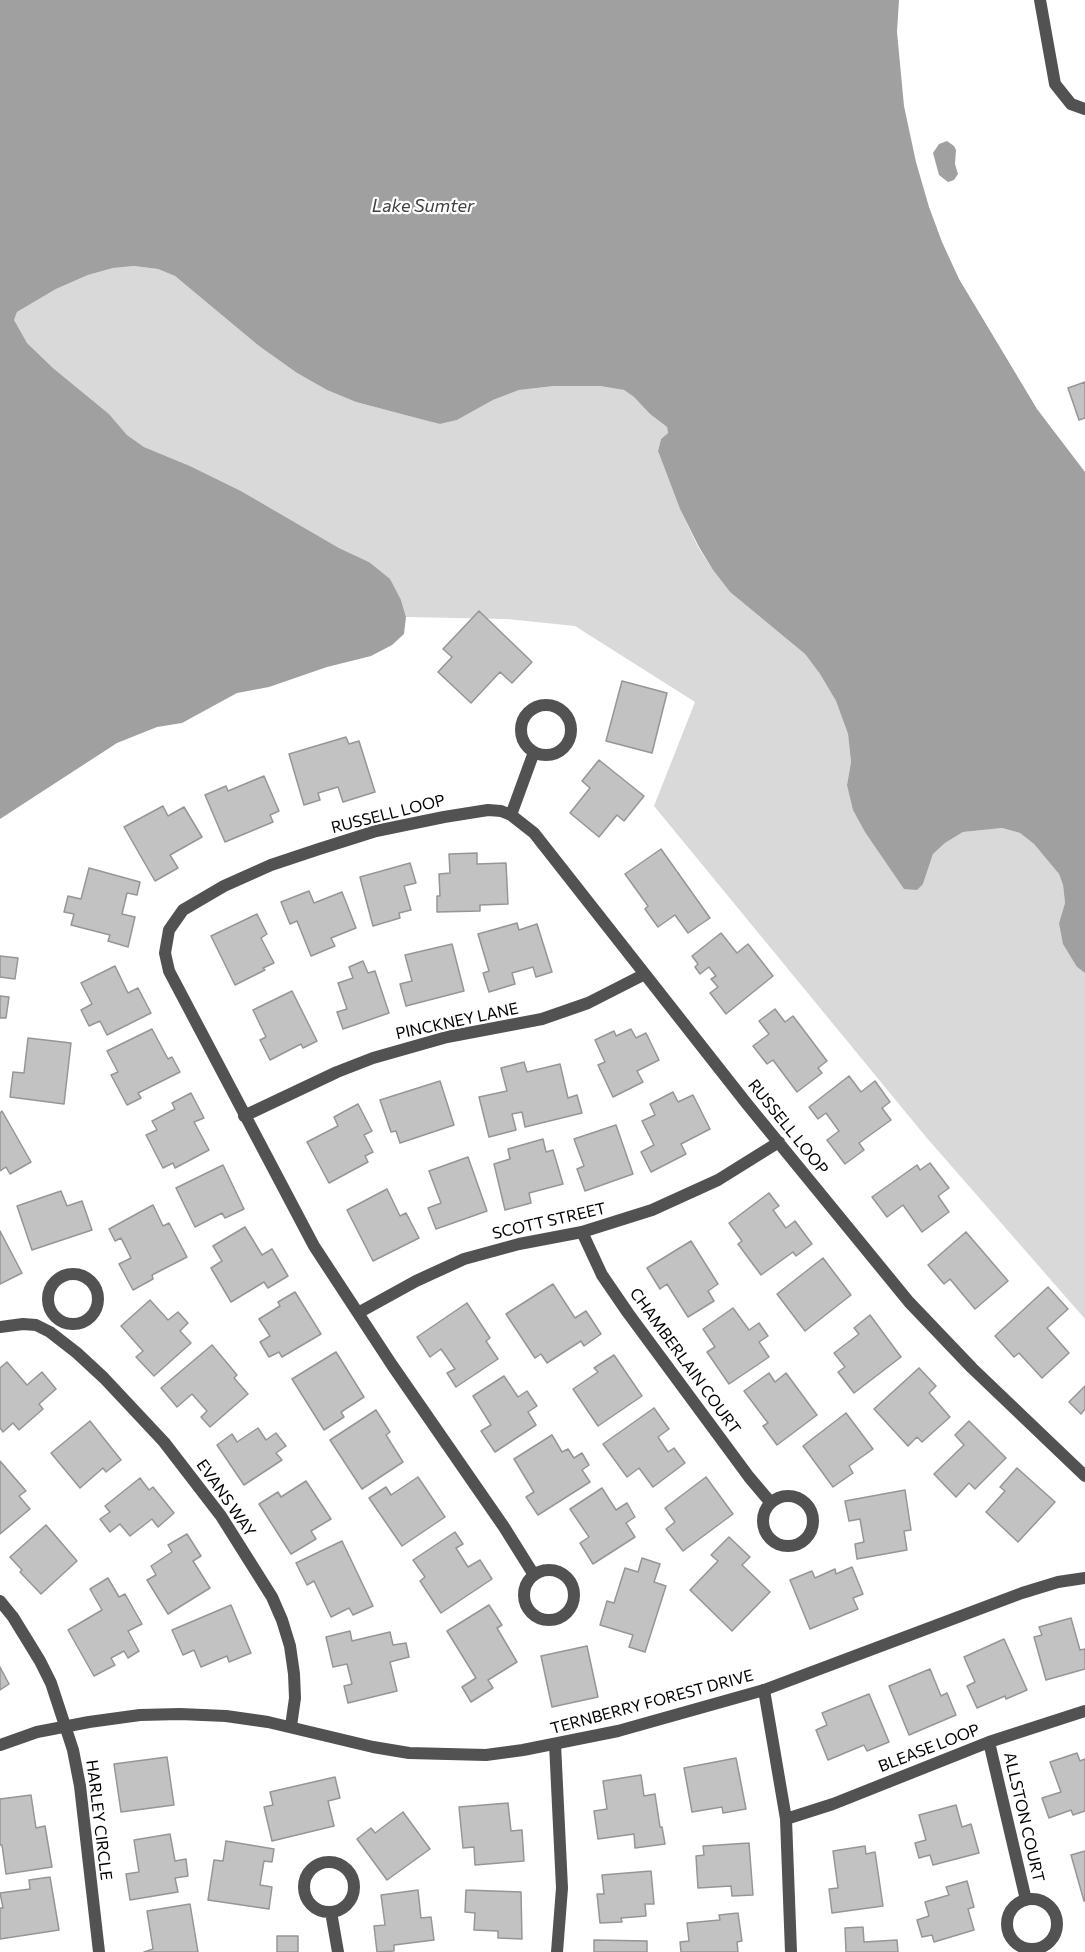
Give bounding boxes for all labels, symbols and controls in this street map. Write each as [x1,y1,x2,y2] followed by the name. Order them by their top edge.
[372,195,474,217] water label: Lake Sumter
[329,791,447,837] street label: RUSSELL LOOP
[394,999,520,1043] street label: PINCKNEY LANE
[744,1076,832,1178] street label: RUSSELL LOOP
[490,1199,608,1243] street label: SCOTT STREET
[625,1284,745,1438] street label: CHAMBERLAIN COURT
[192,1456,260,1540] street label: EVANS WAY
[548,1666,756,1738] street label: TERNBERRY FOREST DRIVE
[876,1720,982,1776] street label: BLEASE LOOP
[1000,1750,1048,1884] street label: ALLSTON COURT
[82,1759,116,1881] street label: HARLEY CIRCLE

